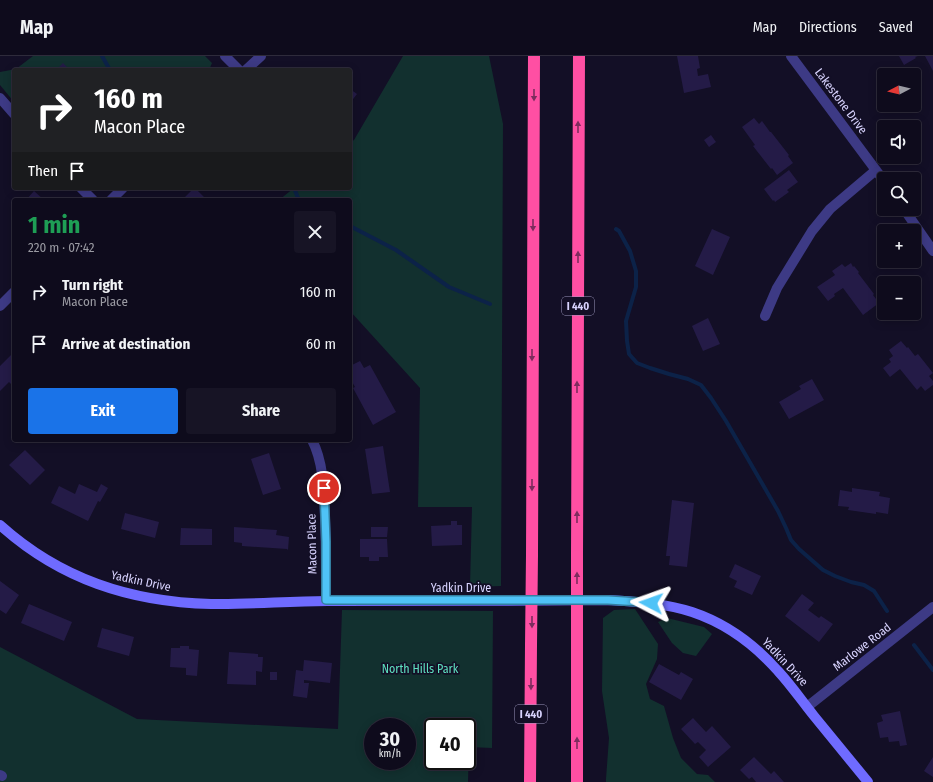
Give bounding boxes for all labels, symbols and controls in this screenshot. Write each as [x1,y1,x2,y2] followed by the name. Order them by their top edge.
[20,16,53,39] text: Map
[753,19,777,36] text: Map
[799,19,857,36] text: Directions
[879,19,913,36] text: Saved
[812,66,870,136] street label: Lakestone Drive
[877,68,921,112] north arrow
[877,68,921,320] map controls
[94,82,163,115] text: 160 m
[28,84,80,136] icon: right
[530,89,537,101] one-way arrow
[94,116,185,138] text: Macon Place
[575,120,581,133] one-way arrow
[877,120,921,164] button: sound
[66,160,88,182] icon: arrive
[28,162,58,180] text: Then
[877,172,921,216] button: search
[28,211,80,239] text: 1 min
[294,211,336,253] button: close
[530,219,536,232] one-way arrow
[877,224,921,268] button: +
[28,240,95,255] text: 220 m · 07:42
[575,250,581,263] one-way arrow
[62,276,123,294] text: Turn right
[877,276,921,320] button: −
[28,281,50,303] icon: right
[300,283,336,301] text: 160 m
[62,294,128,309] text: Macon Place
[562,297,594,315] road number: I 440
[28,333,50,355] icon: arrive
[62,335,190,353] text: Arrive at destination
[306,335,336,353] text: 60 m
[529,349,535,362] one-way arrow
[574,381,581,393] one-way arrow
[28,388,178,434] button: Exit
[186,388,336,434] button: Share
[307,471,341,505] pin
[313,477,335,499] icon: arrive
[529,479,535,492] one-way arrow
[574,510,580,523] one-way arrow
[304,513,320,575] street label: Macon Place
[110,568,172,594] street label: Yadkin Drive
[574,571,580,584] one-way arrow
[431,581,491,595] street label: Yadkin Drive
[630,582,672,624] position arrow
[528,616,535,628] one-way arrow
[830,620,894,674] street label: Marlowe Road
[759,635,811,689] street label: Yadkin Drive
[382,662,459,676] park label: North Hills Park
[528,678,534,691] one-way arrow
[515,705,547,723] road number: I 440
[424,718,476,770] speed limit sign: 40
[380,727,400,751] text: 30
[574,736,580,749] one-way arrow
[379,748,401,760] text: km/h

